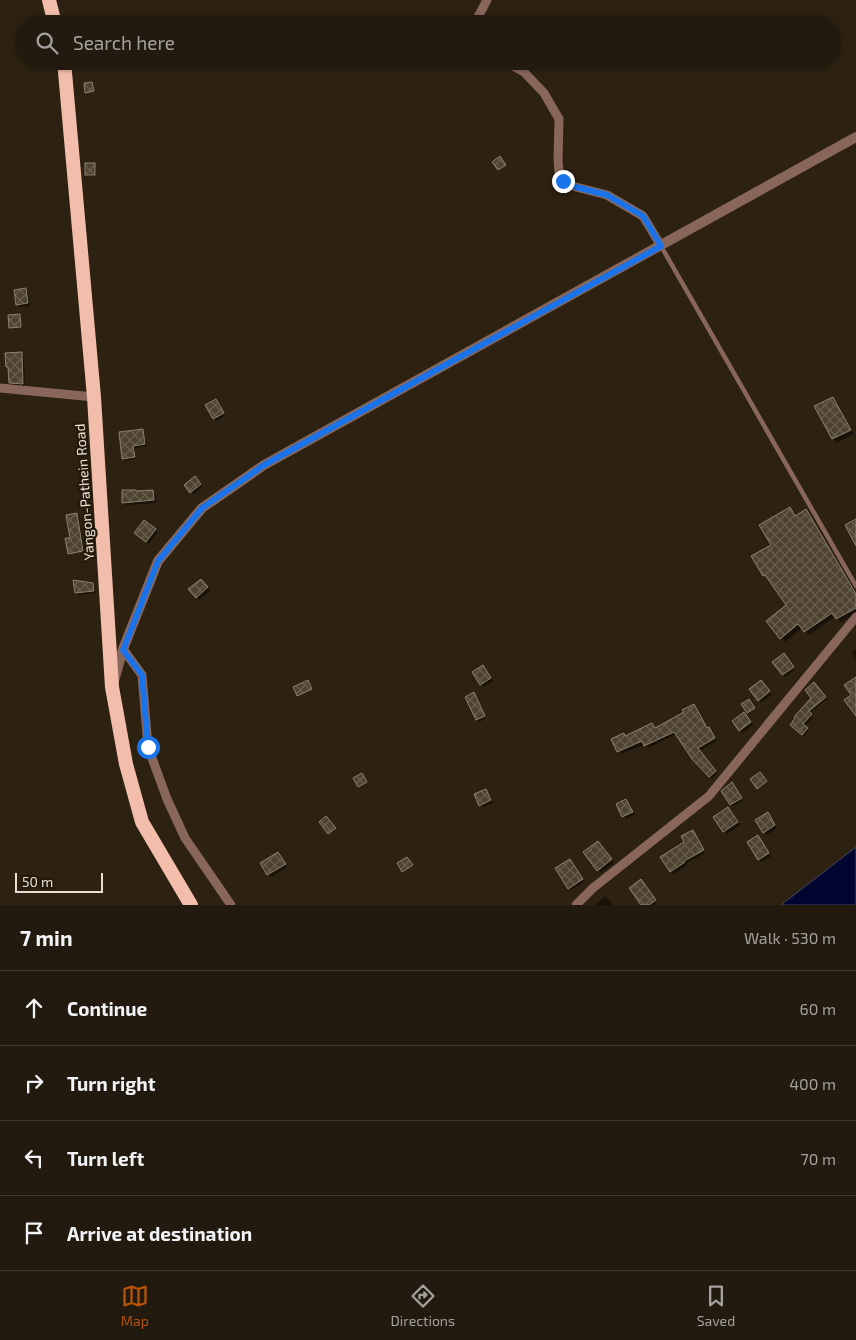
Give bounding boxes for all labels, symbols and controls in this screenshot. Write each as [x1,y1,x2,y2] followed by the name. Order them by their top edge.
[15,15,841,70] search box
[33,29,61,57] icon: search
[73,31,175,54] text: Search here
[552,170,575,193] route end
[71,423,97,561] street label: Yangon-Pathein Road
[137,736,160,759] route start
[15,870,102,893] scale bar
[22,873,53,890] text: 50 m
[20,925,73,950] text: 7 min
[744,928,836,947] text: Walk · 530 m
[20,994,48,1022] icon: ahead
[67,997,147,1020] text: Continue
[800,999,836,1018] text: 60 m
[20,1069,48,1097] icon: right
[67,1072,155,1095] text: Turn right
[789,1074,836,1093] text: 400 m
[20,1144,48,1172] icon: left
[67,1147,144,1170] text: Turn left
[801,1149,836,1168] text: 70 m
[20,1219,48,1247] icon: arrive
[67,1222,252,1245] text: Arrive at destination
[121,1282,149,1329] tab: Map
[391,1282,455,1329] tab: Directions
[697,1282,735,1329] tab: Saved

